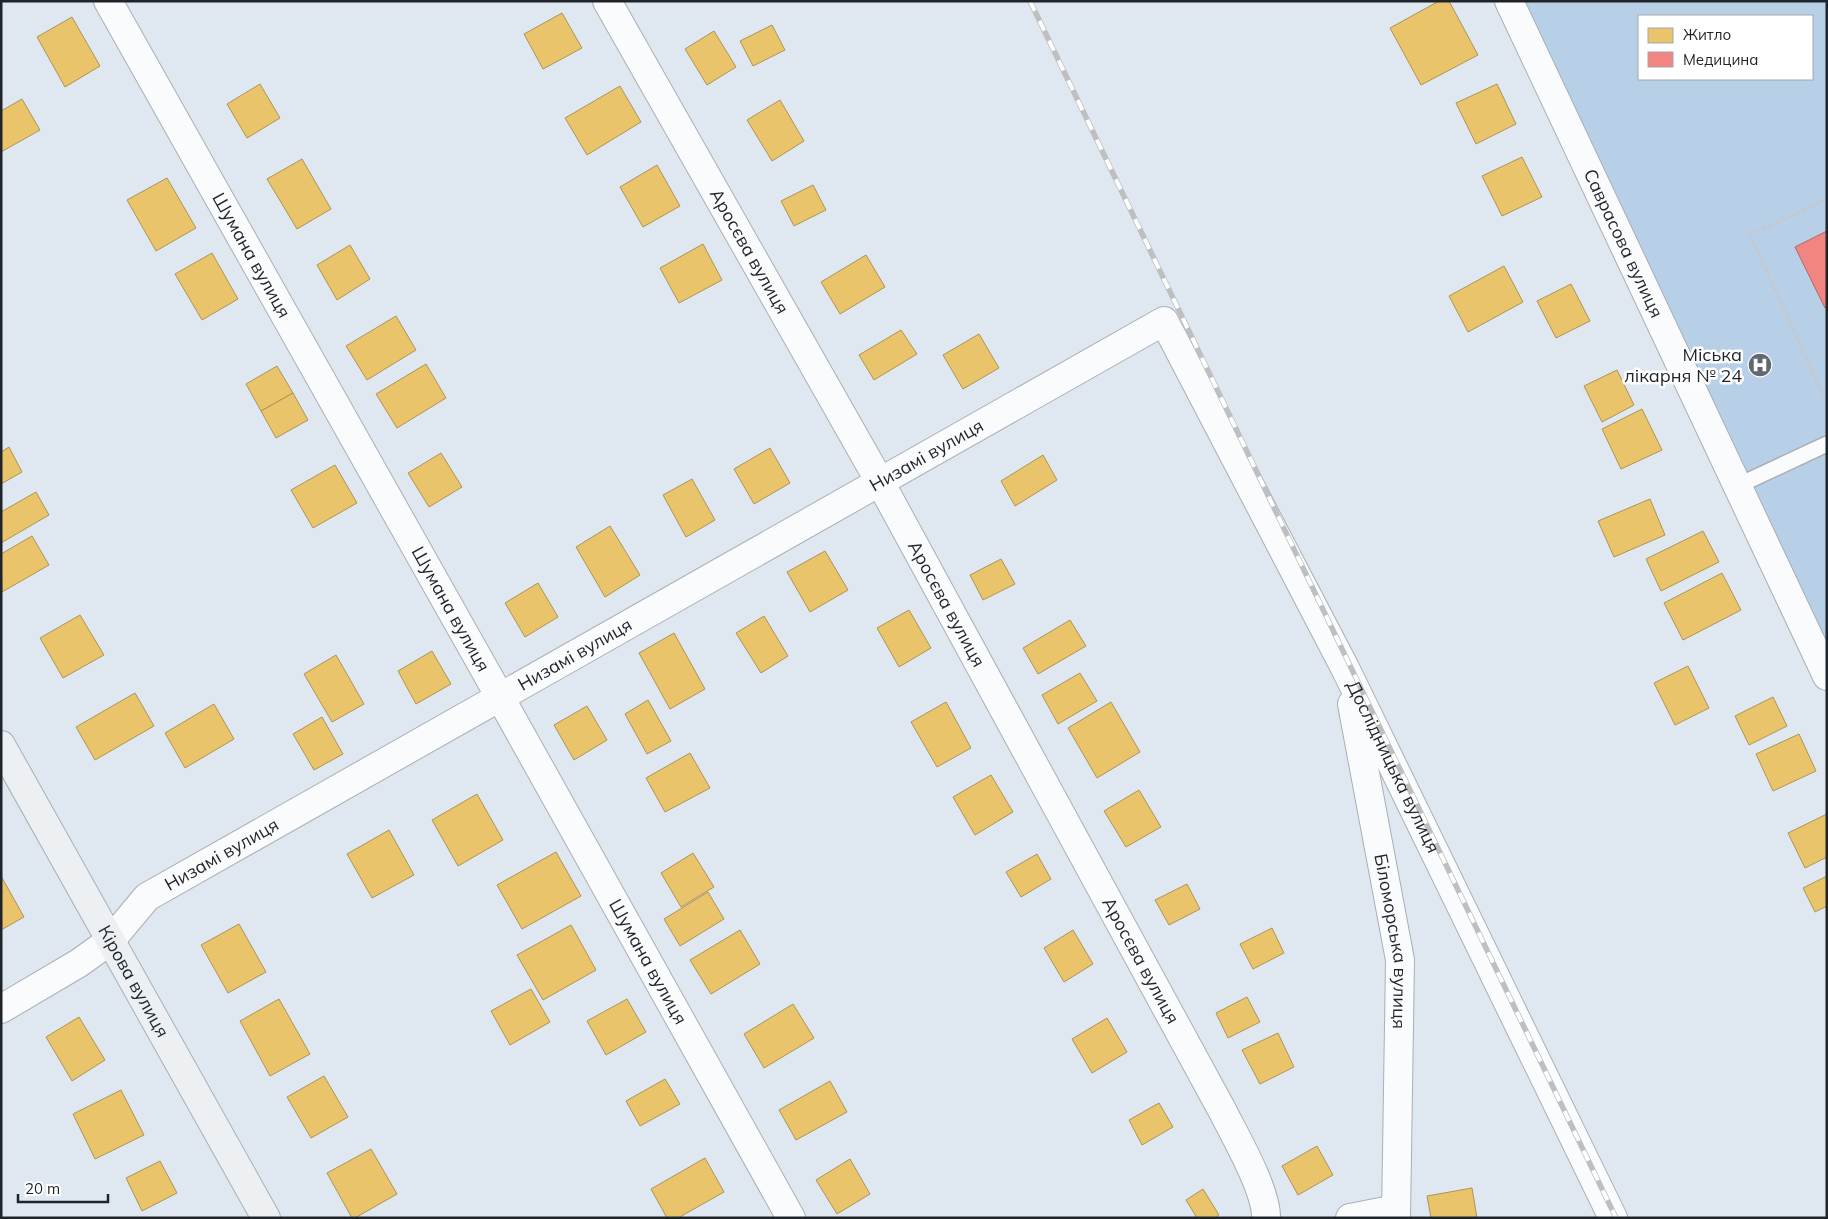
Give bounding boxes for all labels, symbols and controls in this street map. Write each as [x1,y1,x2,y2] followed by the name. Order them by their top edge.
[1638,15,1813,80] legend
[1683,25,1731,44] text: Житло
[1683,50,1758,69] text: Медицина
[1579,165,1669,321] street label: Саврасова вулиця
[705,184,794,318] street label: Аросєва вулиця
[207,188,296,322] street label: Шумана вулиця
[1624,343,1742,387] place label: Міська лікарня № 24
[1747,352,1773,378] hospital icon: Міська лікарня № 24
[865,414,987,496] street label: Низамі вулиця
[903,537,991,671] street label: Аросєва вулиця
[407,542,495,676] street label: Шумана вулиця
[514,613,636,696] street label: Низамі вулиця
[1342,676,1445,857] street label: Дослідницька вулиця
[160,813,283,896] street label: Низамі вулиця
[1369,852,1412,1029] street label: Біломорська вулиця
[1097,893,1185,1027] street label: Аросєва вулиця
[604,895,693,1028] street label: Шумана вулиця
[93,921,174,1041] street label: Кірова вулиця
[18,1172,108,1204] scale bar
[25,1179,60,1198] text: 20 m

